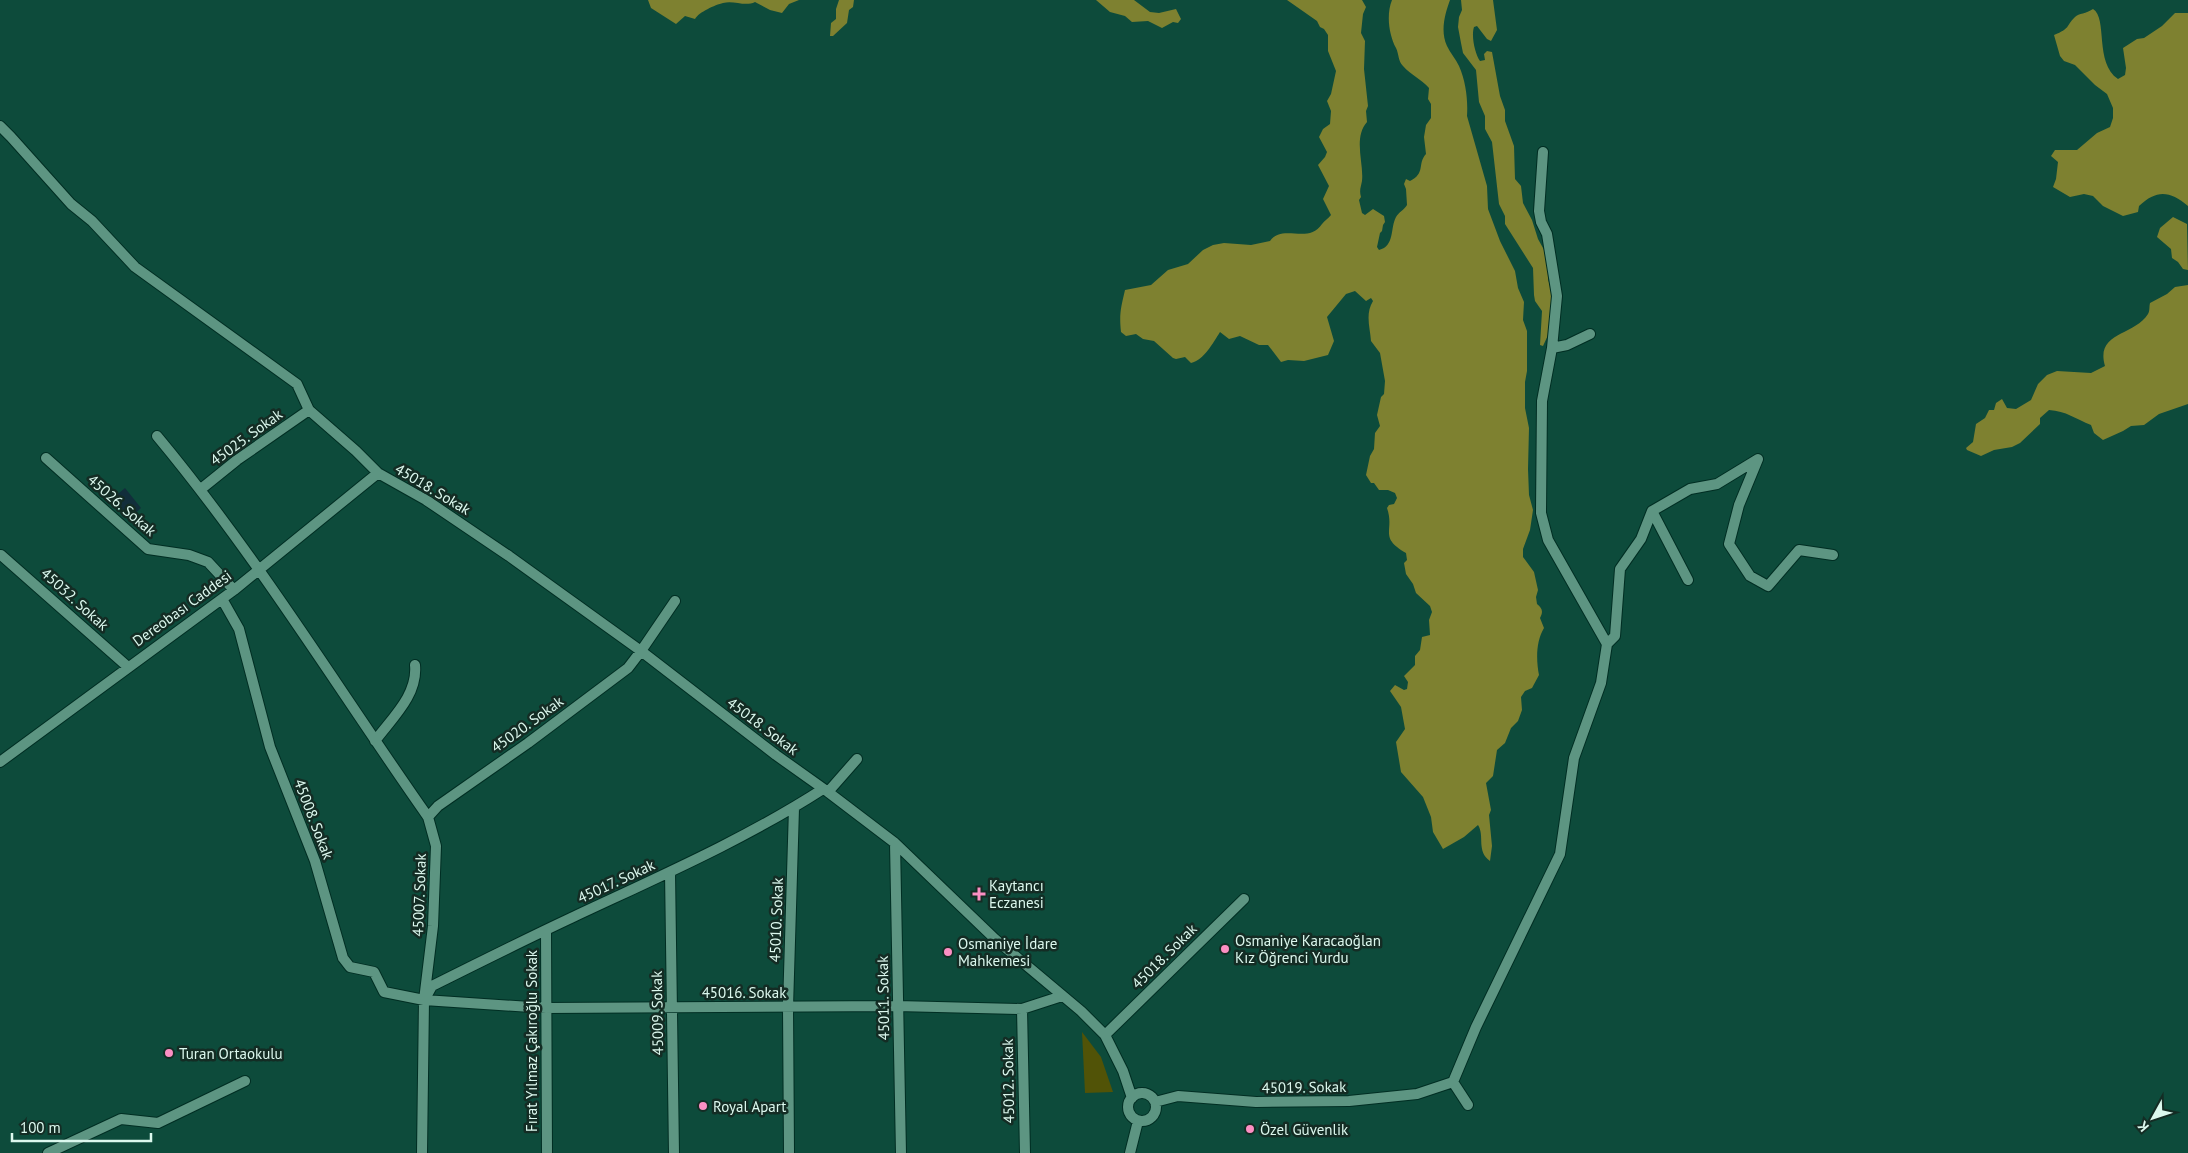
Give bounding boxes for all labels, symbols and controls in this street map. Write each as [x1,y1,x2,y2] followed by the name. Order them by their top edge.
[206,404,287,470] street label: 45025. Sokak
[392,459,475,519] street label: 45018. Sokak
[84,470,161,540] street label: 45026. Sokak
[37,564,113,635] street label: 45032. Sokak
[129,566,235,650] street label: Dereobası Caddesi
[487,691,568,757] street label: 45020. Sokak
[723,693,803,760] street label: 45018. Sokak
[290,776,338,863] street label: 45008. Sokak
[408,852,430,937] street label: 45007. Sokak
[574,854,658,907] street label: 45017. Sokak
[989,876,1044,912] place label: Kaytancı Eczanesi
[765,877,787,963] street label: 45010. Sokak
[973,888,985,900] marker: Kaytancı Eczanesi
[1127,919,1201,993] street label: 45018. Sokak
[1235,931,1381,967] place label: Osmaniye Karacaoğlan Kız Öğrenci Yurdu
[958,934,1057,970] place label: Osmaniye İdare Mahkemesi
[1219,943,1231,955] marker: Osmaniye Karacaoğlan Kız Öğrenci Yurdu
[942,946,954,958] marker: Osmaniye İdare Mahkemesi
[522,949,541,1132] street label: Fırat Yılmaz Çakıroğlu Sokak
[873,955,893,1041] street label: 45011. Sokak
[647,970,667,1056] street label: 45009. Sokak
[702,983,787,1002] street label: 45016. Sokak
[998,1038,1018,1124] street label: 45012. Sokak
[179,1044,283,1063] place label: Turan Ortaokulu
[163,1047,175,1059] marker: Turan Ortaokulu
[1261,1077,1347,1097] street label: 45019. Sokak
[2128,1093,2178,1143] north arrow
[713,1097,786,1116] place label: Royal Apart
[697,1100,709,1112] marker: Royal Apart
[12,1110,151,1142] scale bar
[2133,1117,2153,1135] text: K
[20,1118,61,1137] text: 100 m
[1260,1120,1349,1139] place label: Özel Güvenlik
[1244,1123,1256,1135] marker: Özel Güvenlik

